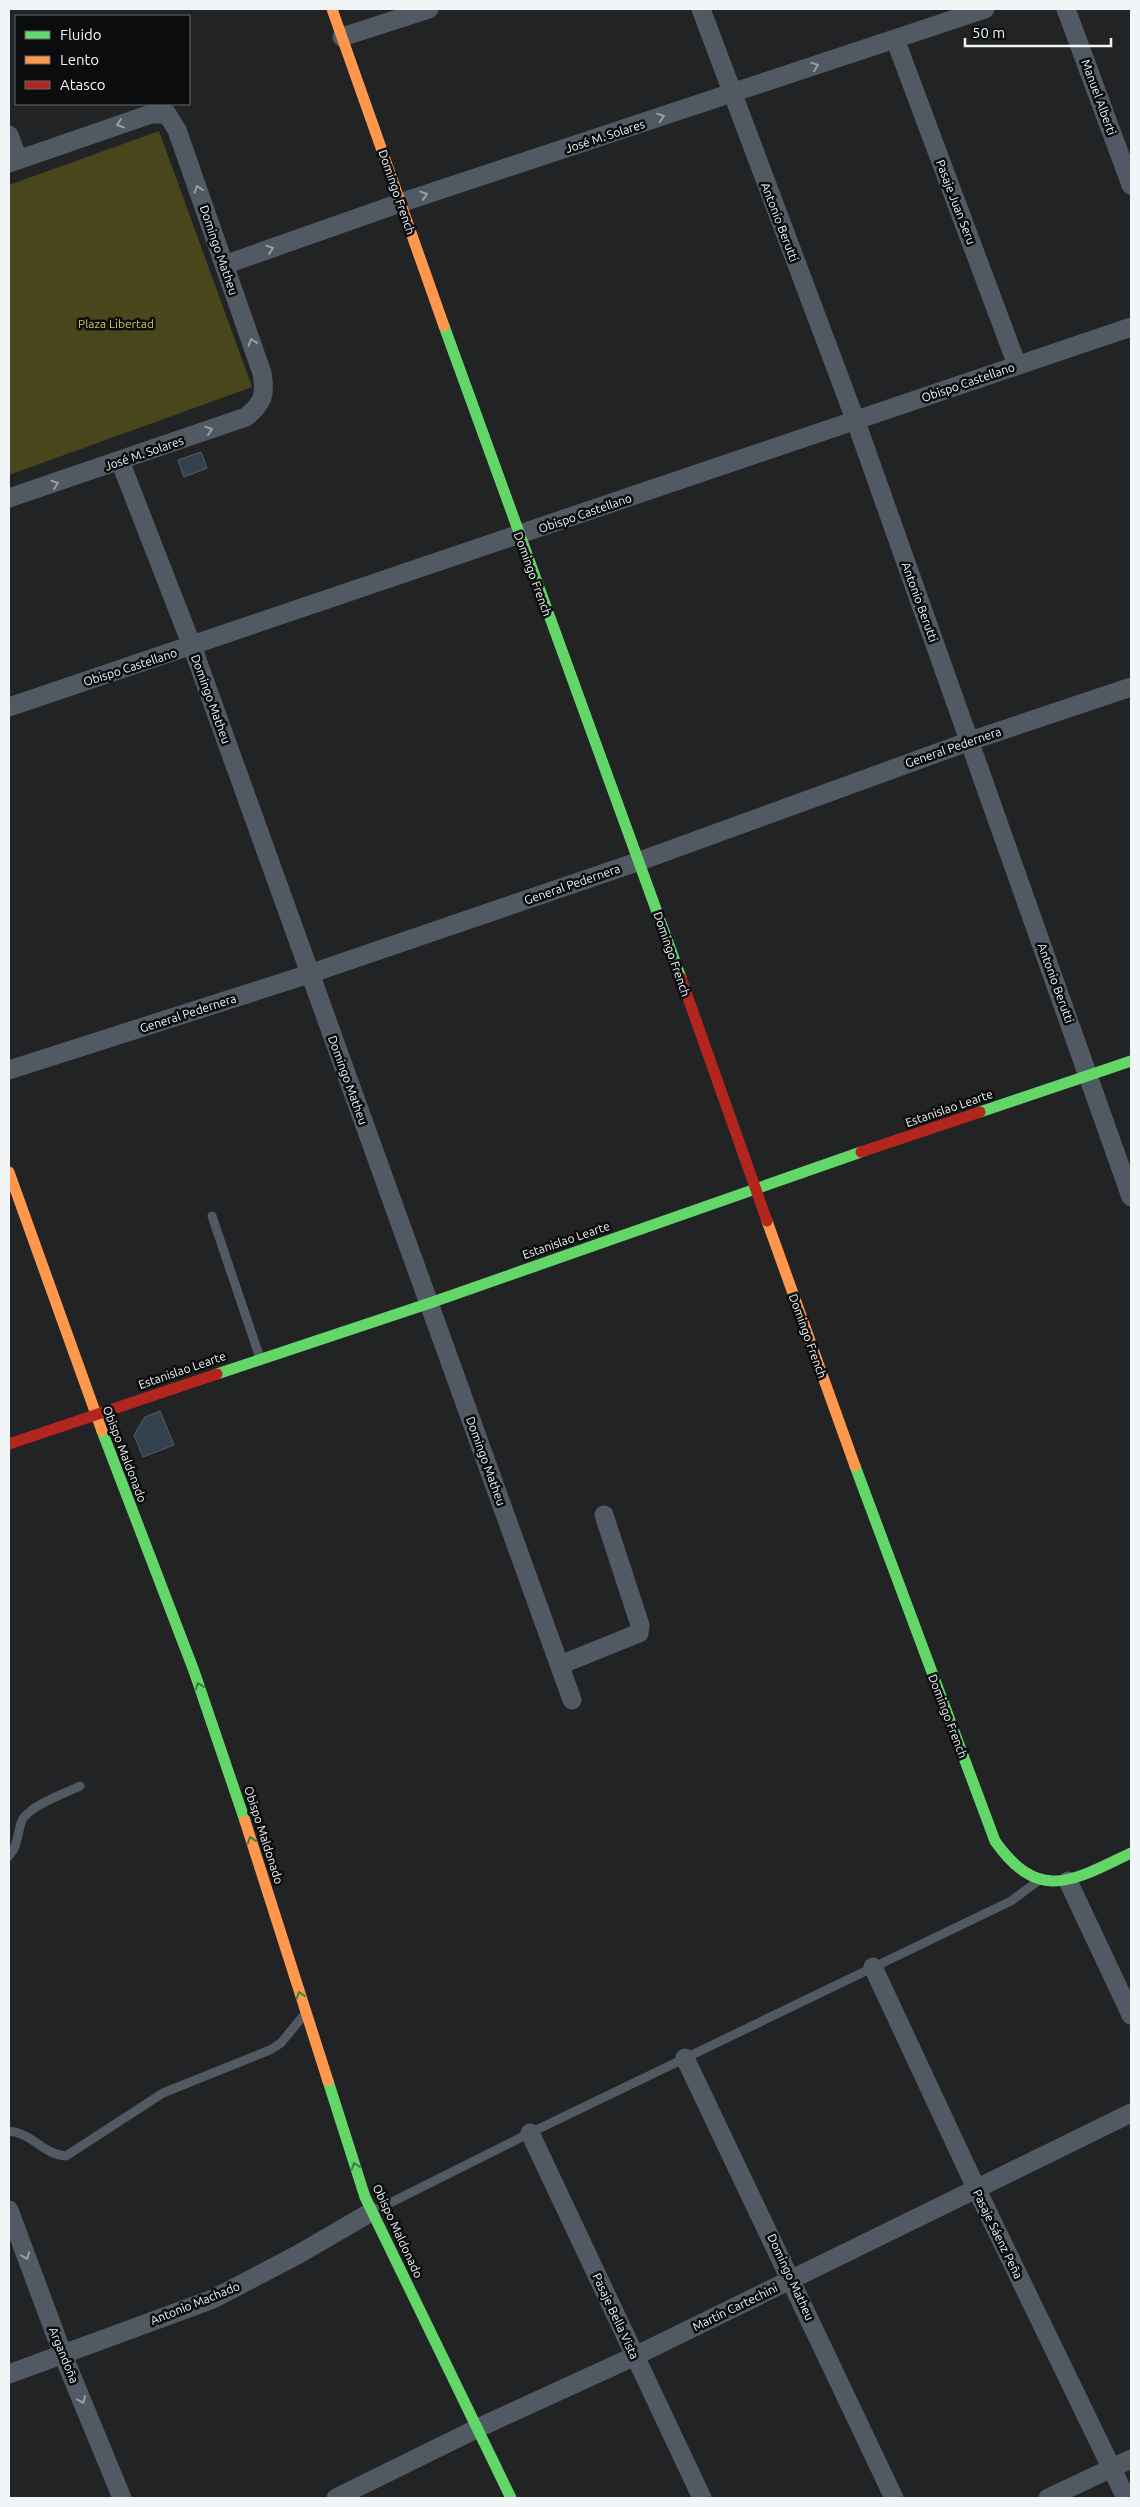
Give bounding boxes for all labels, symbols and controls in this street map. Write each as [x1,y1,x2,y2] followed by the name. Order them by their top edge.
[15,15,190,105] legend
[965,15,1111,47] scale bar
[972,24,1005,41] text: 50 m
[60,26,102,43] text: Fluido
[60,51,99,68] text: Lento
[1079,57,1119,137] street label: Manuel Alberti
[811,61,819,71] one-way arrow
[60,76,106,93] text: Atasco
[657,113,665,123] one-way arrow
[564,117,646,155] street label: José M. Solares
[117,118,125,128] one-way arrow
[376,148,418,236] street label: Domingo French
[934,158,978,246] street label: Pasaje Juan Seru
[759,181,801,264] street label: Antonio Berutti
[194,185,204,194] one-way arrow
[419,191,427,201] one-way arrow
[198,203,240,297] street label: Domingo Matheu
[266,245,274,255] one-way arrow
[78,317,154,330] park label: Plaza Libertad
[247,339,257,347] one-way arrow
[920,360,1016,404] street label: Obispo Castellano
[204,426,212,436] one-way arrow
[103,433,185,473] street label: José M. Solares
[51,479,59,489] one-way arrow
[537,491,633,535] street label: Obispo Castellano
[512,530,554,618] street label: Domingo French
[900,560,940,644] street label: Antonio Berutti
[82,646,178,688] street label: Obispo Castellano
[189,653,233,745] street label: Domingo Matheu
[903,724,1003,770] street label: General Pedernera
[522,861,622,907] street label: General Pedernera
[651,910,693,998] street label: Domingo French
[1036,941,1076,1025] street label: Antonio Berutti
[138,991,238,1035] street label: General Pedernera
[326,1034,370,1126] street label: Domingo Matheu
[904,1087,994,1129] street label: Estanislao Learte
[521,1219,611,1261] street label: Estanislao Learte
[787,1292,829,1380] street label: Domingo French
[137,1349,227,1391] street label: Estanislao Learte
[101,1404,149,1504] street label: Obispo Maldonado
[464,1415,508,1507] street label: Domingo Matheu
[926,1672,970,1760] street label: Domingo French
[195,1682,205,1691] one-way arrow
[242,1784,286,1886] street label: Obispo Maldonado
[247,1836,257,1845] one-way arrow
[296,1991,306,1999] one-way arrow
[351,2162,361,2171] one-way arrow
[371,2182,425,2280] street label: Obispo Maldonado
[971,2187,1025,2281] street label: Pasaje Sáenz Peña
[765,2232,817,2322] street label: Domingo Matheu
[20,2251,30,2260] one-way arrow
[590,2271,642,2361] street label: Pasaje Bella Vista
[148,2279,242,2327] street label: Antonio Machado
[690,2281,780,2333] street label: Martín Cartechini
[47,2325,81,2385] street label: Argandoña
[76,2395,86,2404] one-way arrow

